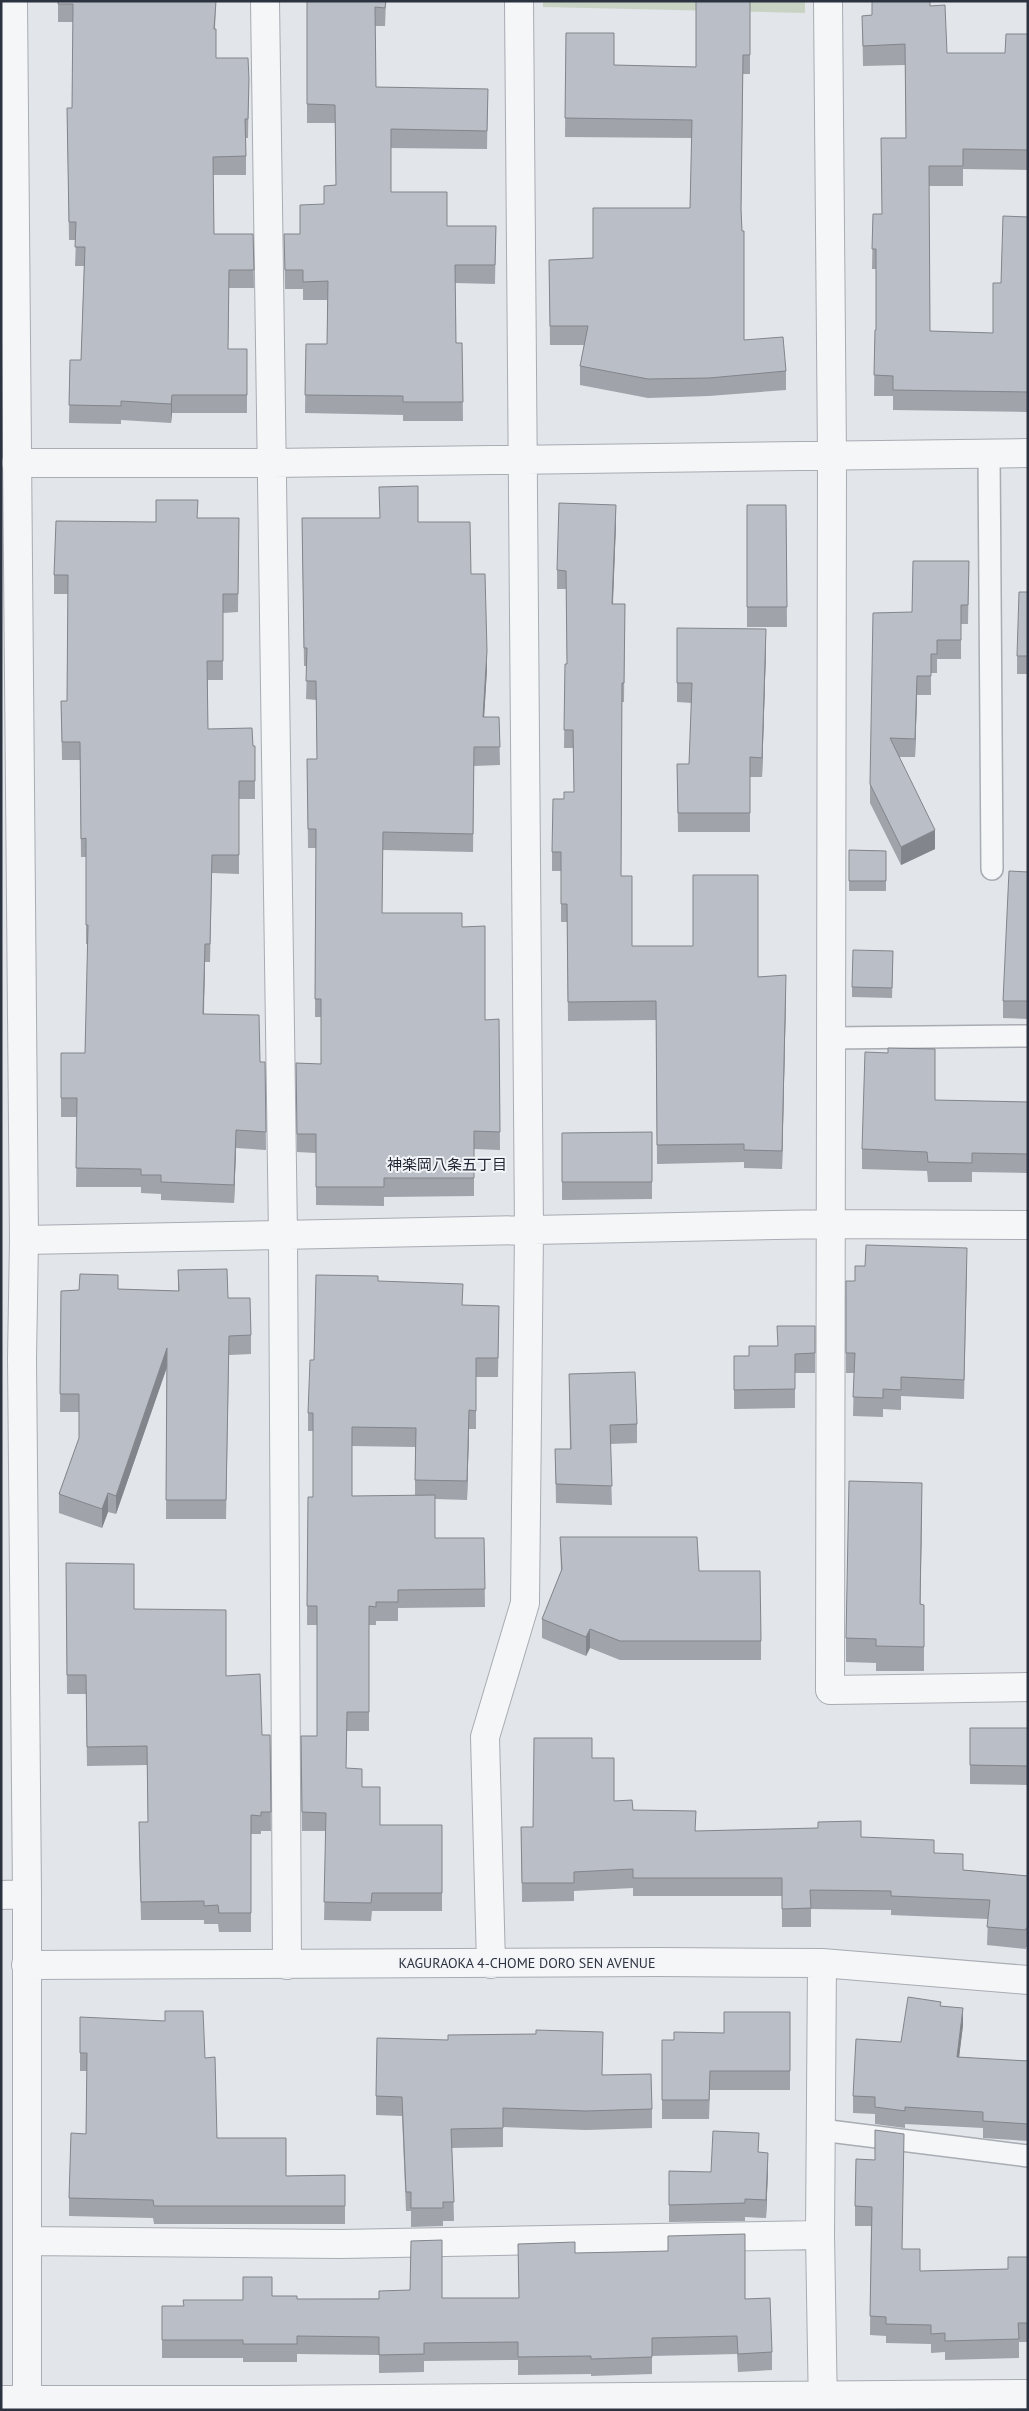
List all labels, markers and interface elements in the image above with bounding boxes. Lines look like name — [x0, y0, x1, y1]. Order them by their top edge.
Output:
district label: 神楽岡八条五丁目 — [387, 1155, 507, 1174]
street label: KAGURAOKA 4-CHOME DORO SEN AVENUE — [399, 1954, 655, 1972]

